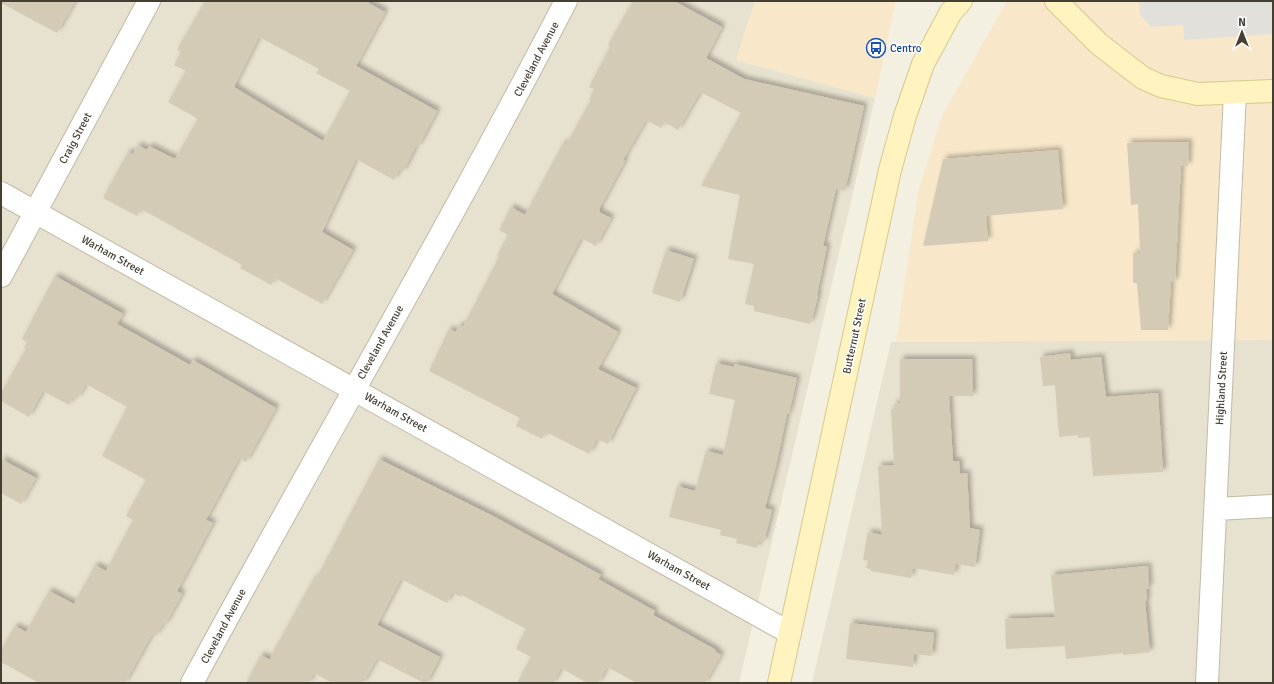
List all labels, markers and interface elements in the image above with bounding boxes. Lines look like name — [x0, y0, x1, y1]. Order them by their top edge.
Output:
north arrow — [1222, 12, 1262, 52]
text: N — [1238, 16, 1246, 29]
street label: Cleveland Avenue — [511, 20, 562, 99]
bus stop icon: Centro — [865, 37, 887, 59]
place label: Centro — [890, 42, 922, 55]
street label: Craig Street — [57, 110, 94, 166]
street label: Warham Street — [79, 233, 147, 278]
street label: Butternut Street — [840, 297, 869, 375]
street label: Cleveland Avenue — [355, 303, 406, 382]
street label: Highland Street — [1213, 351, 1230, 425]
street label: Warham Street — [362, 390, 430, 435]
street label: Warham Street — [645, 548, 713, 593]
street label: Cleveland Avenue — [198, 587, 249, 666]

